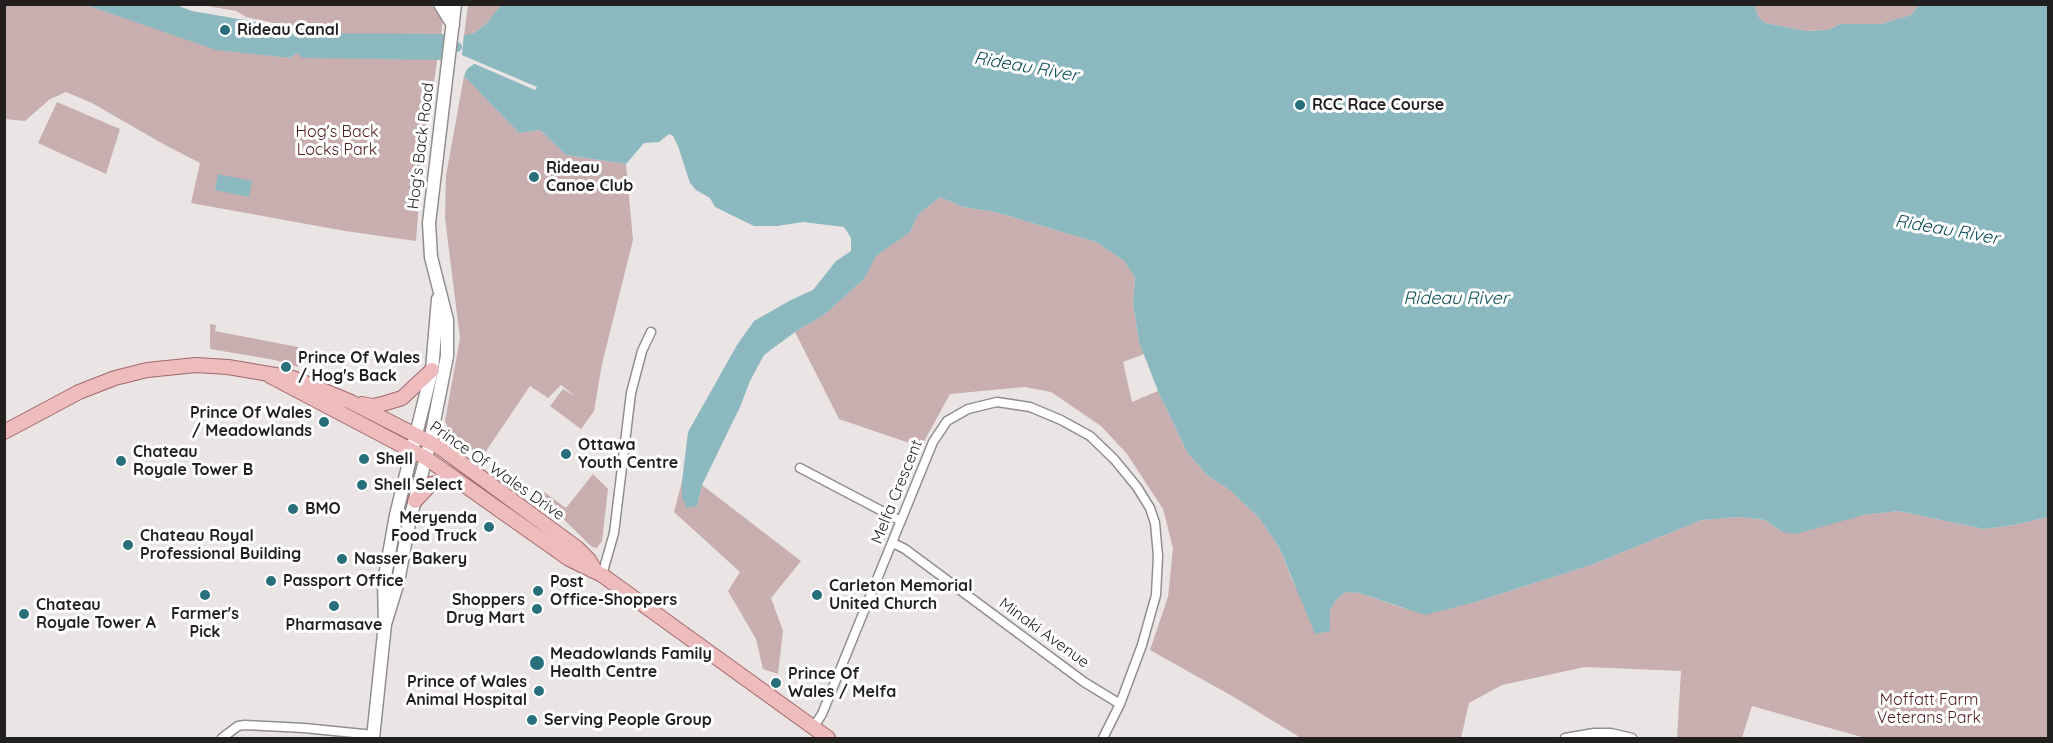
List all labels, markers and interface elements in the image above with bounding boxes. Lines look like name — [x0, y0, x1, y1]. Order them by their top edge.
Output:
place label: Rideau Canal — [237, 20, 339, 40]
marker: Rideau Canal — [218, 23, 232, 37]
water label: Rideau River — [972, 47, 1080, 87]
street label: Hog's Back Road — [404, 82, 438, 210]
place label: RCC Race Course — [1312, 95, 1444, 115]
marker: RCC Race Course — [1293, 98, 1307, 112]
park label: Hog's Back Locks Park — [295, 122, 379, 160]
place label: Rideau Canoe Club — [546, 158, 633, 196]
marker: Rideau Canoe Club — [527, 170, 541, 184]
water label: Rideau River — [1893, 210, 2001, 250]
water label: Rideau River — [1403, 288, 1509, 310]
place label: Prince Of Wales / Hog's Back — [298, 348, 420, 386]
marker: Prince Of Wales / Hog's Back — [279, 360, 293, 374]
place label: Prince Of Wales / Meadowlands — [190, 403, 312, 441]
marker: Prince Of Wales / Meadowlands — [317, 415, 331, 429]
street label: Prince Of Wales Drive — [426, 417, 568, 525]
place label: Ottawa Youth Centre — [578, 435, 678, 473]
street label: Melfa Crescent — [867, 437, 927, 547]
place label: Chateau Royale Tower B — [133, 442, 253, 480]
marker: Ottawa Youth Centre — [559, 447, 573, 461]
place label: Shell — [376, 449, 413, 469]
marker: Shell — [357, 452, 371, 466]
marker: Chateau Royale Tower B — [114, 454, 128, 468]
place label: Shell Select — [374, 475, 463, 495]
marker: Shell Select — [355, 478, 369, 492]
place label: BMO — [305, 499, 341, 519]
marker: BMO — [286, 502, 300, 516]
place label: Meryenda Food Truck — [391, 508, 477, 546]
marker: Meryenda Food Truck — [482, 520, 496, 534]
place label: Chateau Royal Professional Building — [140, 526, 301, 564]
marker: Chateau Royal Professional Building — [121, 538, 135, 552]
place label: Nasser Bakery — [354, 549, 467, 569]
marker: Nasser Bakery — [335, 552, 349, 566]
place label: Passport Office — [283, 571, 404, 591]
place label: Post Office-Shoppers — [550, 572, 677, 610]
marker: Passport Office — [264, 574, 278, 588]
place label: Carleton Memorial United Church — [829, 576, 972, 614]
marker: Post Office-Shoppers — [531, 584, 545, 598]
marker: Farmer's Pick — [198, 588, 212, 602]
marker: Carleton Memorial United Church — [810, 588, 824, 602]
place label: Shoppers Drug Mart — [446, 590, 525, 628]
street label: Minaki Avenue — [995, 594, 1093, 672]
place label: Chateau Royale Tower A — [36, 595, 156, 633]
marker: Pharmasave — [327, 599, 341, 613]
marker: Shoppers Drug Mart — [530, 602, 544, 616]
place label: Farmer's Pick — [171, 604, 239, 642]
marker: Chateau Royale Tower A — [17, 607, 31, 621]
place label: Pharmasave — [286, 615, 382, 635]
place label: Meadowlands Family Health Centre — [550, 644, 712, 682]
marker: Meadowlands Family Health Centre — [528, 654, 546, 672]
place label: Prince Of Wales / Melfa — [788, 664, 896, 702]
place label: Prince of Wales Animal Hospital — [406, 672, 527, 710]
marker: Prince Of Wales / Melfa — [769, 676, 783, 690]
marker: Prince of Wales Animal Hospital — [532, 684, 546, 698]
park label: Moffatt Farm Veterans Park — [1877, 690, 1981, 728]
place label: Serving People Group — [544, 710, 712, 730]
marker: Serving People Group — [525, 713, 539, 727]

